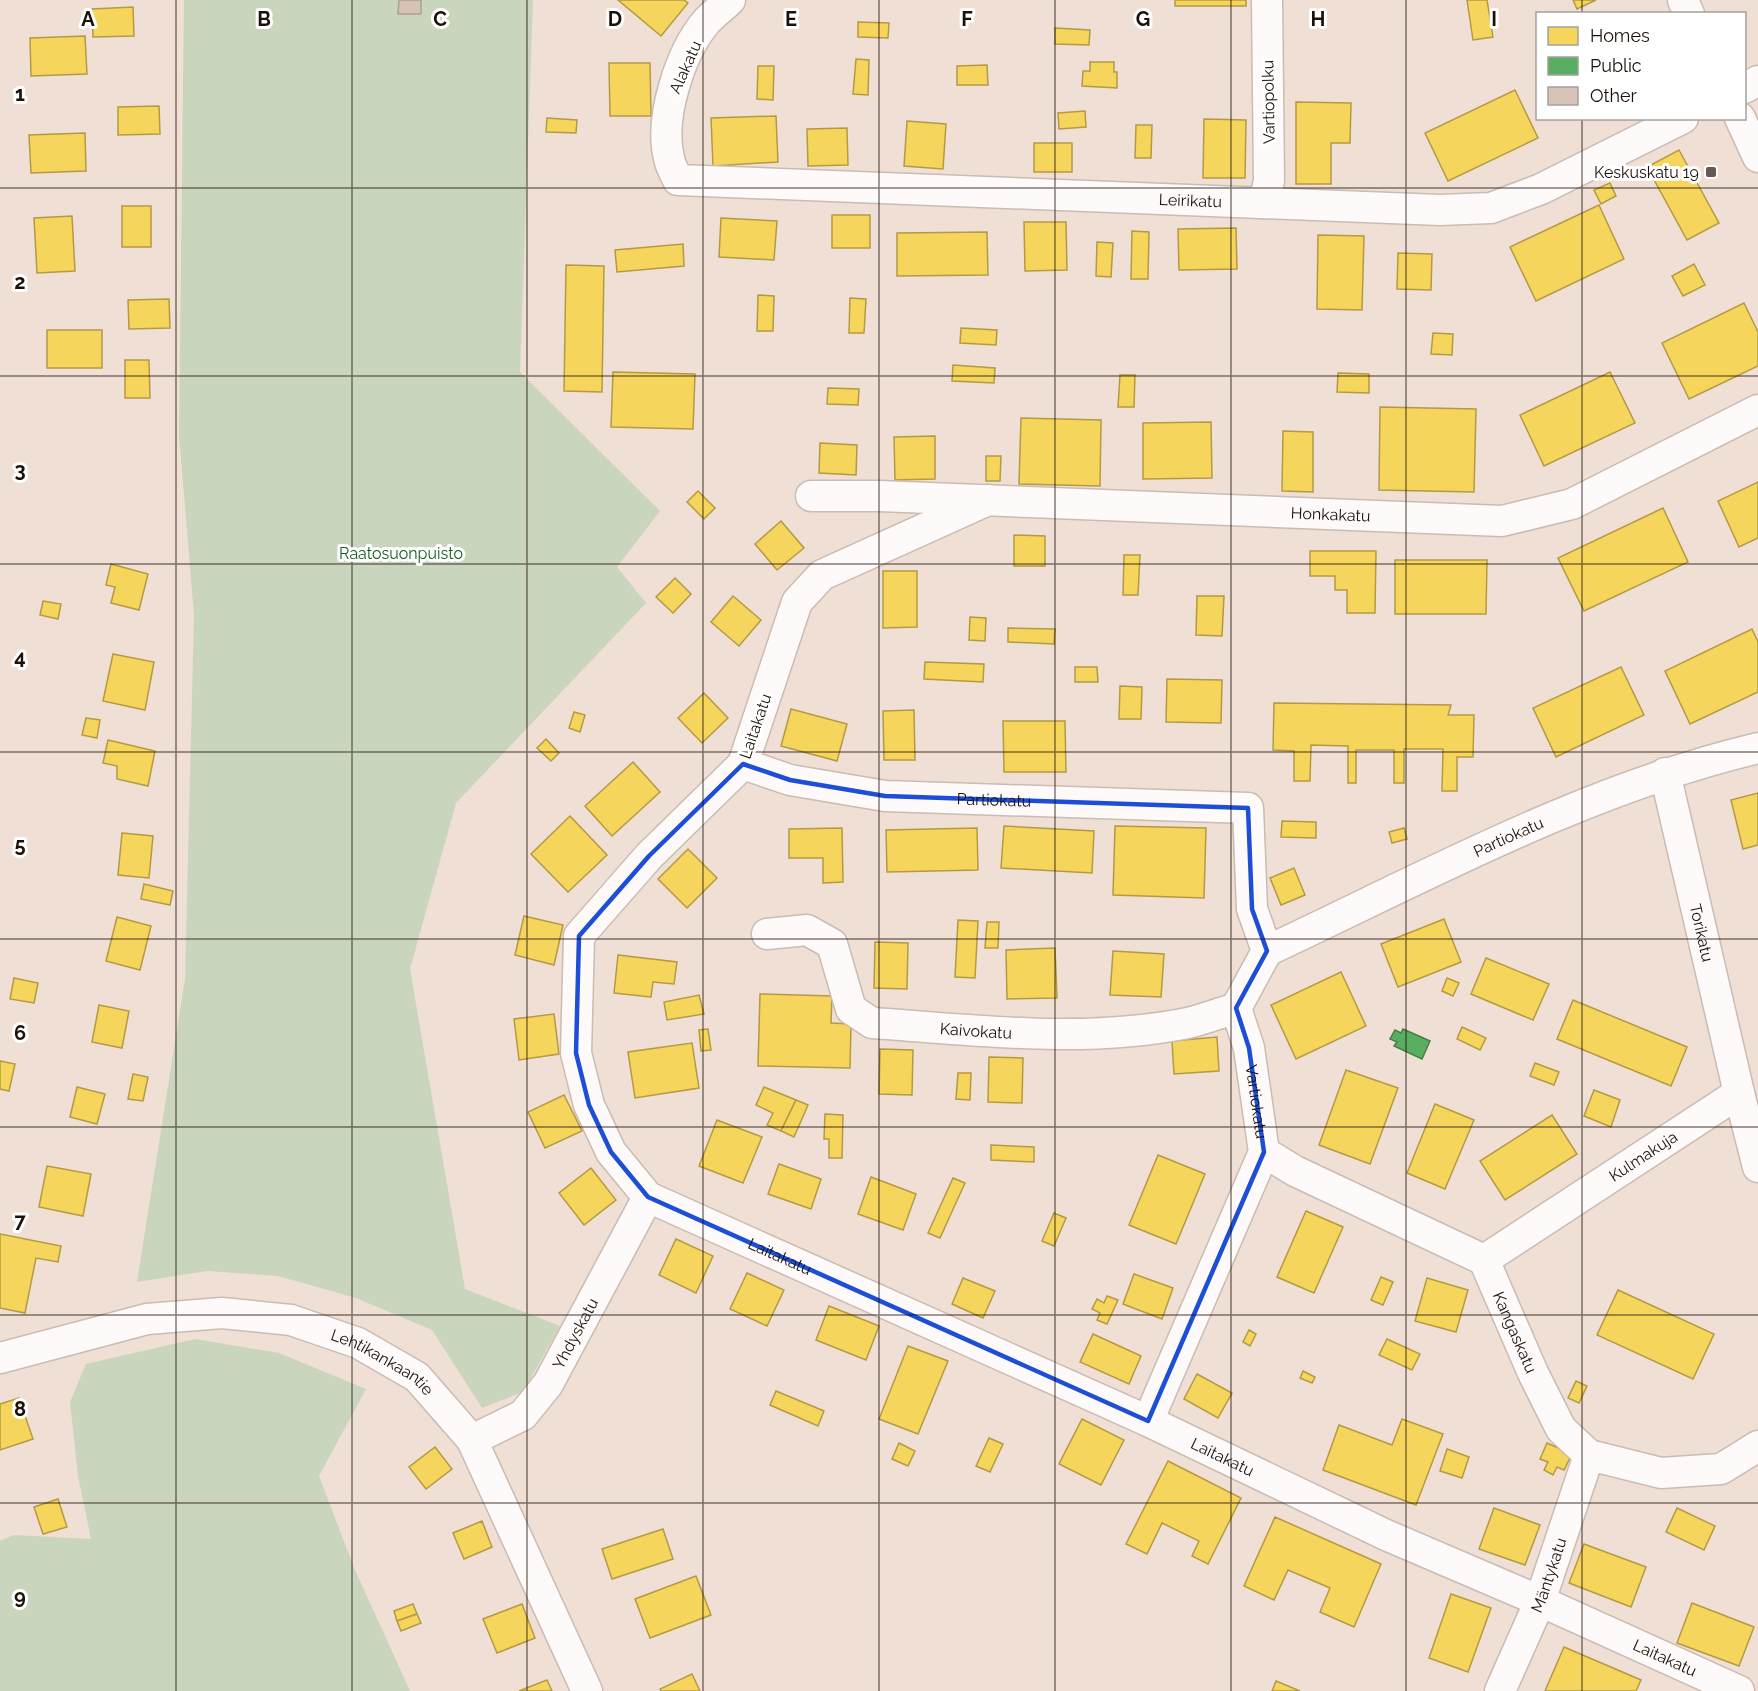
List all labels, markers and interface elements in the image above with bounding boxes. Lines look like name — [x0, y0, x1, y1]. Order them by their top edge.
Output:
text: A — [81, 7, 95, 31]
text: B — [257, 7, 271, 31]
text: C — [433, 7, 447, 31]
text: D — [608, 7, 622, 31]
text: E — [785, 7, 797, 31]
text: F — [961, 7, 973, 31]
text: G — [1136, 7, 1150, 31]
text: H — [1311, 7, 1325, 31]
text: I — [1491, 7, 1497, 31]
legend — [1536, 12, 1746, 120]
text: Homes — [1590, 25, 1650, 46]
street label: Alakatu — [665, 38, 705, 97]
text: Public — [1590, 55, 1642, 76]
street label: Vartiopolku — [1258, 60, 1279, 144]
text: 1 — [15, 82, 25, 106]
text: Other — [1590, 85, 1638, 106]
place label: Keskuskatu 19 — [1594, 163, 1699, 182]
marker: Keskuskatu 19 — [1704, 165, 1718, 179]
street label: Leirikatu — [1158, 190, 1222, 211]
text: 2 — [14, 270, 26, 294]
text: 3 — [14, 458, 26, 482]
street label: Honkakatu — [1290, 504, 1371, 526]
park label: Raatosuonpuisto — [339, 544, 463, 563]
text: 4 — [14, 645, 26, 669]
street label: Laitakatu — [735, 691, 775, 761]
street label: Partiokatu — [956, 789, 1032, 811]
street label: Partiokatu — [1470, 813, 1546, 861]
text: 5 — [14, 833, 26, 857]
street label: Torikatu — [1686, 902, 1717, 964]
street label: Kaivokatu — [939, 1019, 1012, 1043]
text: 6 — [14, 1021, 26, 1045]
street label: Vartiokatu — [1242, 1063, 1271, 1140]
street label: Kulmakuja — [1606, 1127, 1681, 1186]
text: 7 — [14, 1209, 26, 1233]
street label: Laitakatu — [745, 1234, 815, 1279]
street label: Kangaskatu — [1489, 1289, 1541, 1376]
street label: Yhdyskatu — [549, 1295, 602, 1372]
street label: Lehtikankaantie — [328, 1325, 437, 1399]
text: 8 — [14, 1397, 26, 1421]
street label: Laitakatu — [1188, 1434, 1257, 1480]
street label: Mäntykatu — [1527, 1535, 1571, 1616]
text: 9 — [14, 1585, 26, 1609]
street label: Laitakatu — [1630, 1635, 1700, 1681]

